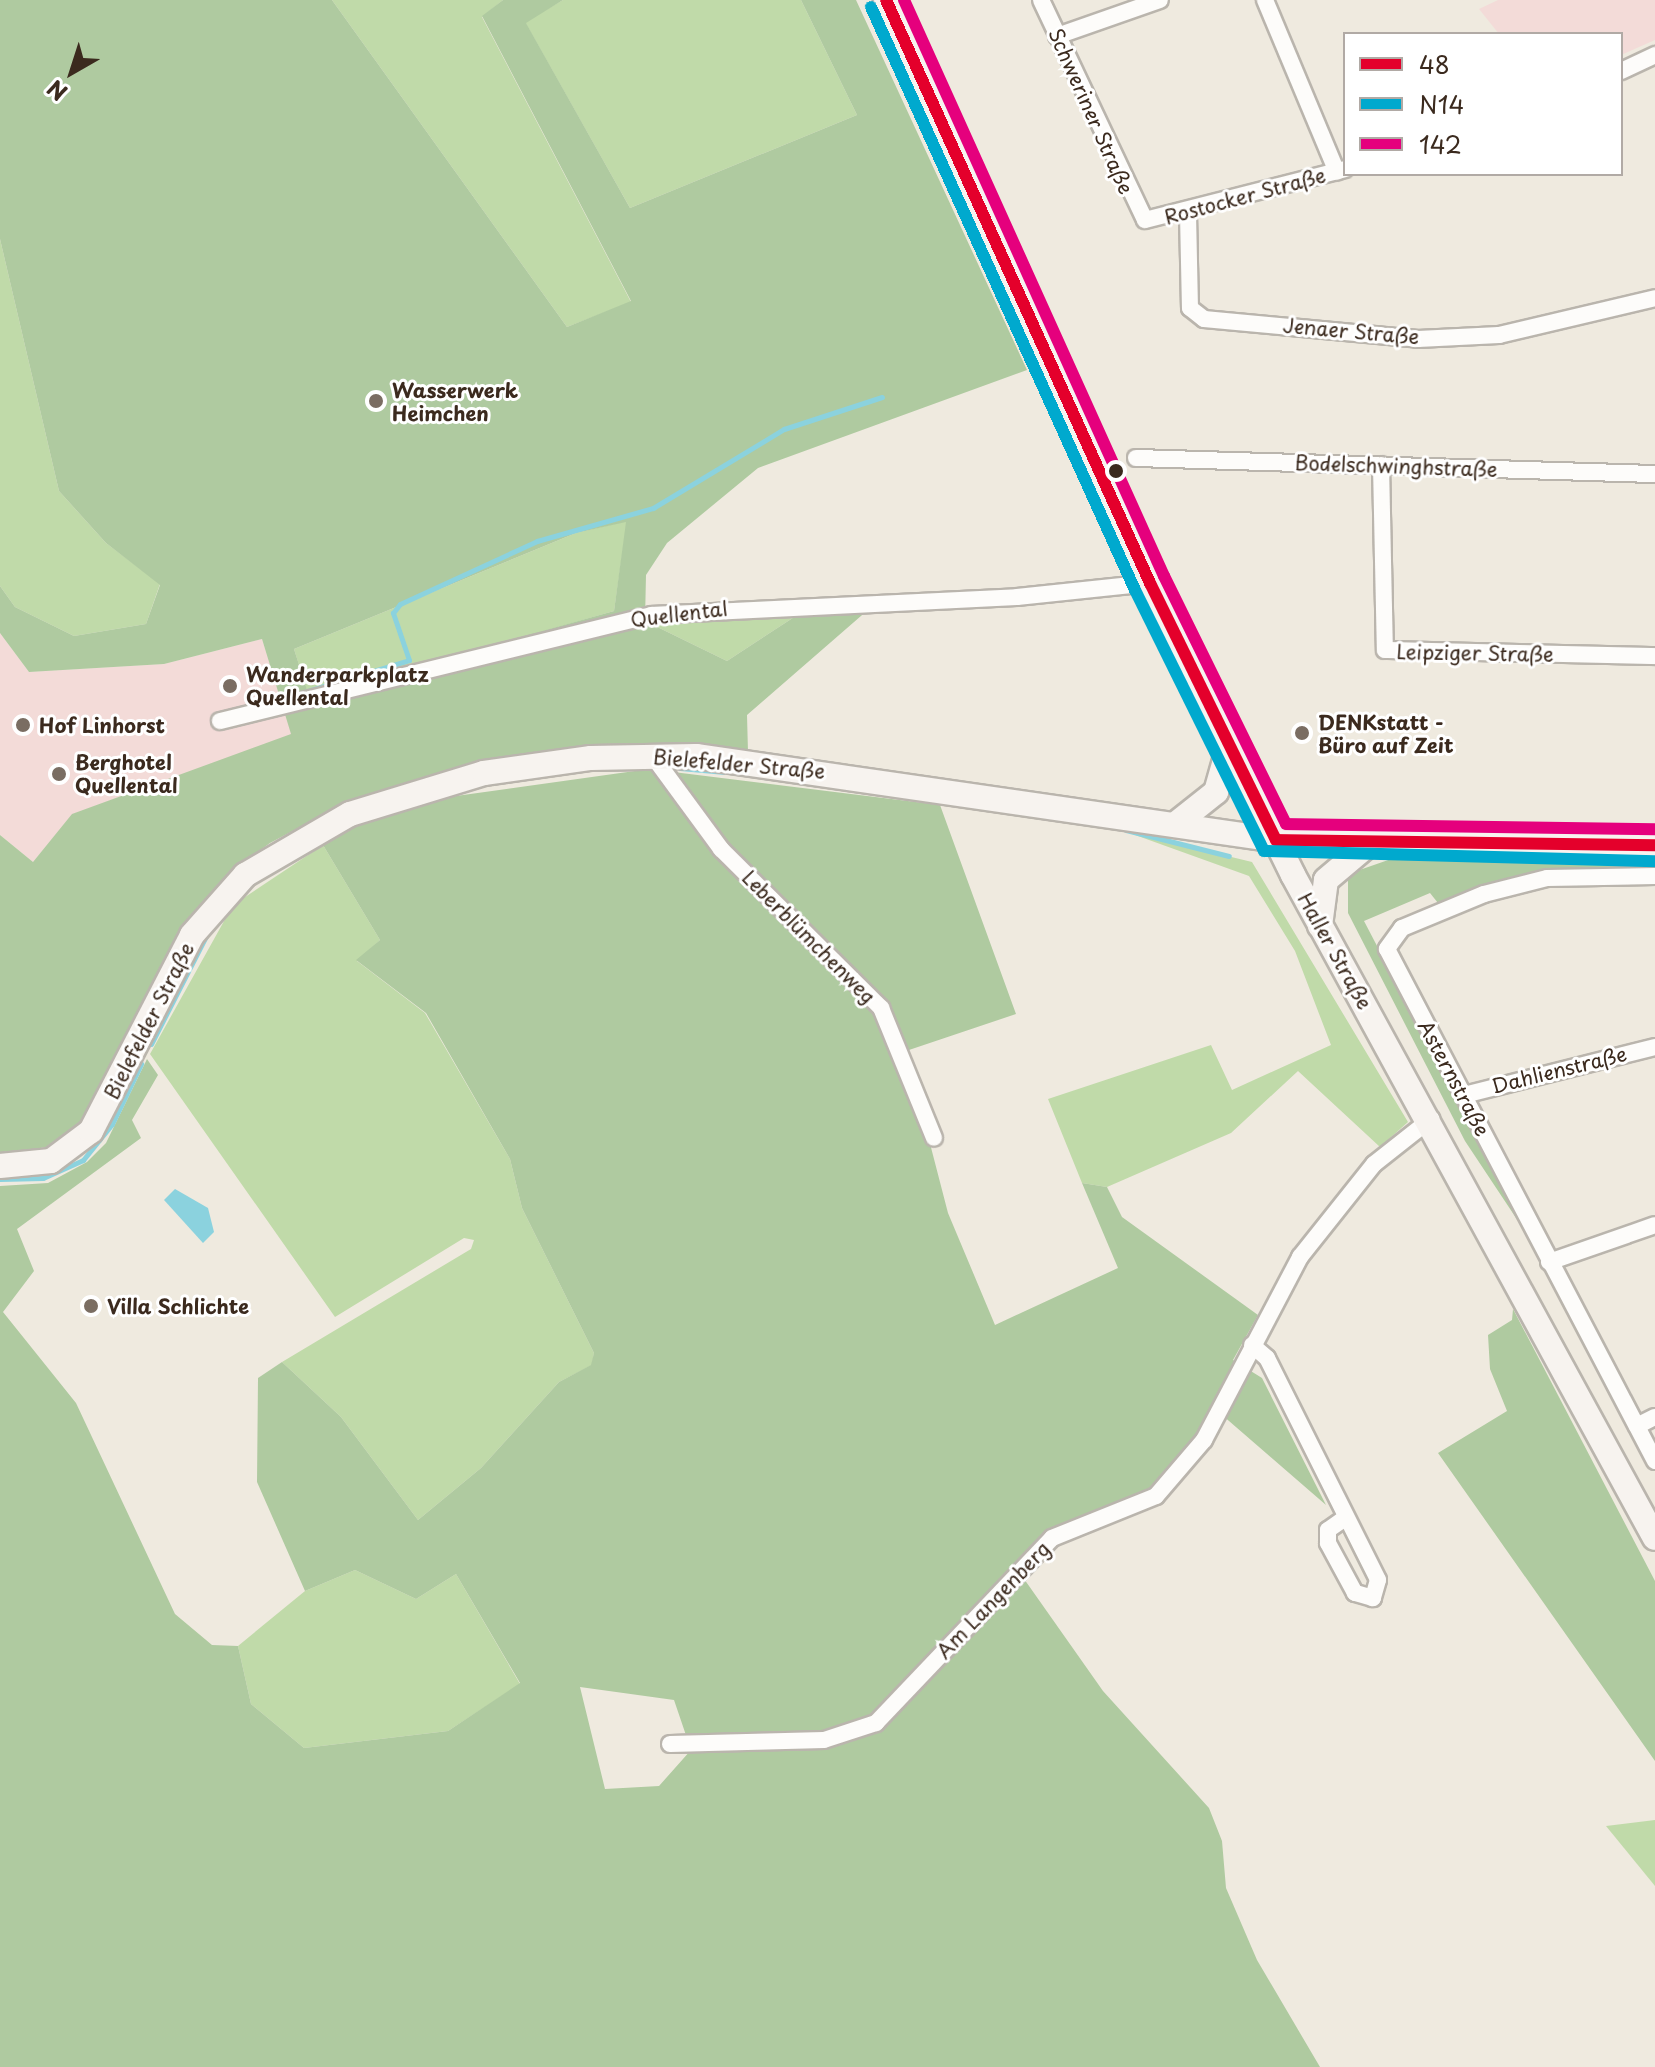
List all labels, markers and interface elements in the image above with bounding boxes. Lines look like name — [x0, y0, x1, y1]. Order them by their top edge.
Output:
street label: Schweriner Straße — [1043, 24, 1139, 198]
north arrow — [32, 32, 112, 112]
legend — [1343, 32, 1623, 176]
text: 48 — [1419, 46, 1450, 82]
text: N — [39, 73, 74, 109]
text: N14 — [1419, 86, 1464, 122]
text: 142 — [1419, 126, 1462, 162]
street label: Rostocker Straße — [1161, 163, 1329, 229]
street label: Jenaer Straße — [1281, 313, 1421, 349]
place label: Wasserwerk Heimchen — [392, 378, 518, 425]
marker: Wasserwerk Heimchen — [367, 392, 385, 410]
street label: Bodelschwinghstraße — [1294, 450, 1498, 482]
unlabelled marker — [1108, 463, 1124, 479]
street label: Quellental — [629, 596, 729, 632]
street label: Leipziger Straße — [1396, 640, 1554, 666]
place label: Wanderparkplatz Quellental — [246, 662, 429, 709]
marker: Wanderparkplatz Quellental — [221, 677, 239, 695]
place label: DENKstatt - Büro auf Zeit — [1318, 710, 1454, 757]
place label: Hof Linhorst — [39, 713, 165, 737]
marker: Hof Linhorst — [14, 716, 32, 734]
marker: DENKstatt - Büro auf Zeit — [1293, 724, 1311, 742]
street label: Bielefelder Straße — [652, 745, 826, 783]
place label: Berghotel Quellental — [75, 750, 178, 797]
marker: Berghotel Quellental — [50, 765, 68, 783]
street label: Leberblümchenweg — [737, 865, 881, 1009]
street label: Haller Straße — [1293, 888, 1377, 1014]
street label: Bielefelder Straße — [99, 939, 199, 1103]
street label: Asternstraße — [1413, 1016, 1495, 1140]
street label: Dahlienstraße — [1489, 1042, 1629, 1098]
place label: Villa Schlichte — [107, 1294, 249, 1318]
marker: Villa Schlichte — [82, 1297, 100, 1315]
street label: Am Langenberg — [931, 1537, 1055, 1663]

